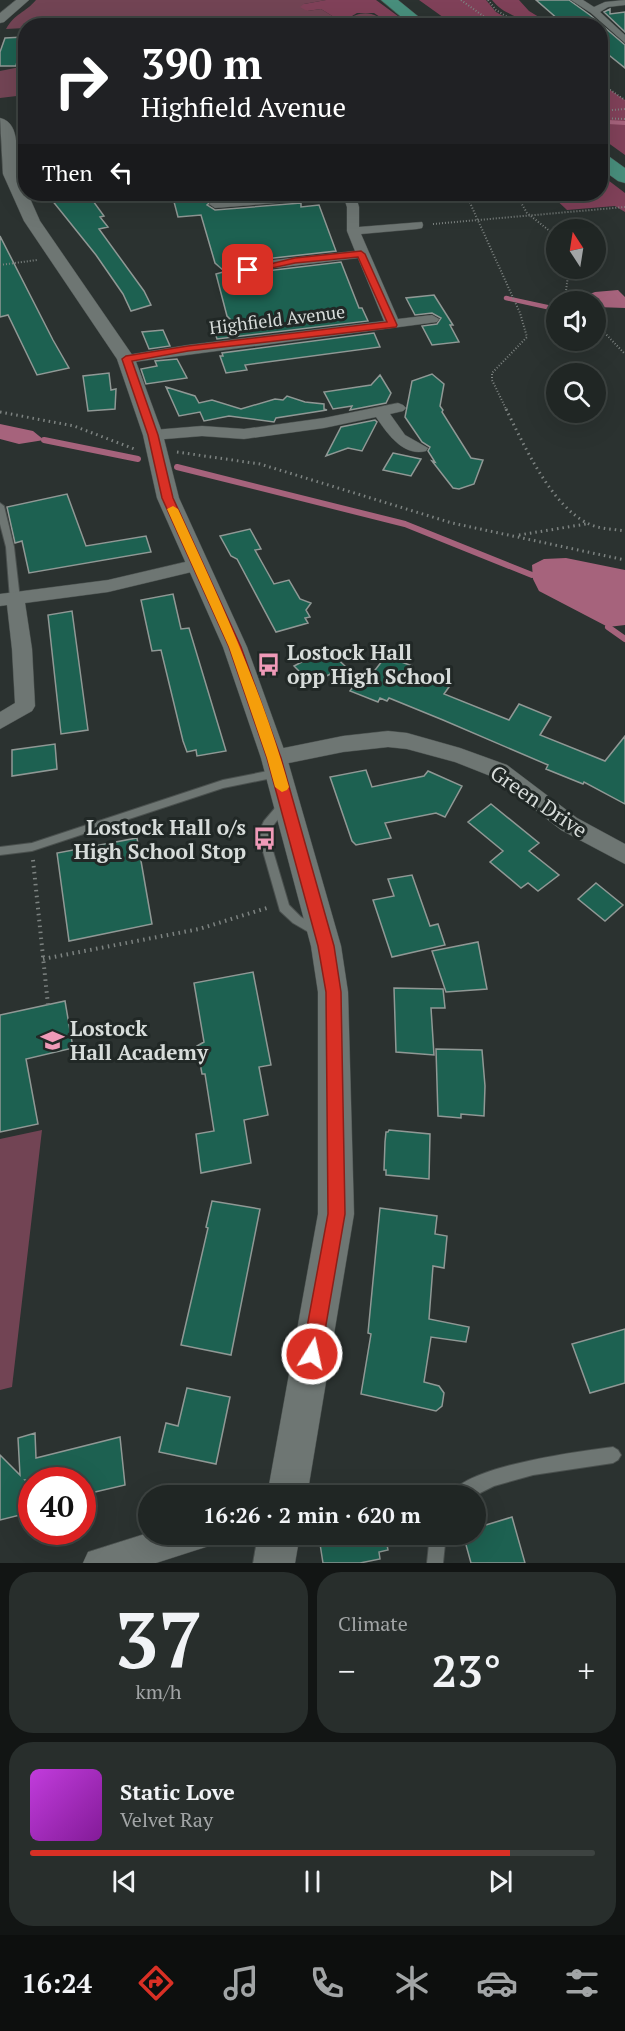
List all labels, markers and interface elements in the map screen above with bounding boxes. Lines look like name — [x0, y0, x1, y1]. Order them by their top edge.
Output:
text: 390 m — [141, 35, 262, 91]
icon: right — [42, 42, 120, 120]
text: Highfield Avenue — [141, 89, 346, 125]
icon: left — [105, 156, 138, 189]
text: Then — [42, 158, 93, 187]
north arrow — [546, 219, 606, 279]
map controls — [546, 219, 606, 423]
pin — [222, 244, 273, 295]
icon: arrive — [231, 253, 264, 286]
button: sound — [546, 291, 606, 351]
street label: Highfield Avenue — [208, 299, 346, 339]
button: search — [546, 363, 606, 423]
place label: Lostock Hall opp High School — [287, 638, 452, 690]
bus stop icon: Lostock Hall opp High School — [256, 651, 282, 677]
street label: Green Drive — [485, 758, 593, 844]
place label: Lostock Hall o/s High School Stop — [74, 813, 246, 865]
bus stop icon: Lostock Hall o/s High School Stop — [251, 826, 277, 852]
place label: Lostock Hall Academy — [70, 1014, 209, 1066]
school or university icon: Lostock Hall Academy — [39, 1027, 65, 1053]
position arrow — [280, 1322, 344, 1386]
speed limit sign: 40 — [18, 1467, 96, 1545]
text: 16:26 · 2 min · 620 m — [203, 1500, 421, 1529]
text: 37 — [114, 1587, 203, 1690]
text: Climate — [338, 1610, 408, 1637]
text: 23° — [432, 1640, 501, 1700]
text: − — [338, 1649, 356, 1692]
text: + — [577, 1649, 595, 1692]
text: km/h — [135, 1678, 182, 1705]
text: Static Love — [120, 1777, 235, 1806]
text: Velvet Ray — [120, 1806, 213, 1833]
icon: previous — [108, 1865, 141, 1898]
icon: pause — [296, 1865, 329, 1898]
icon: next — [484, 1865, 517, 1898]
icon: directions — [135, 1962, 177, 2004]
icon: music — [220, 1962, 262, 2004]
icon: phone — [306, 1962, 348, 2004]
icon: climate — [391, 1962, 433, 2004]
icon: car — [476, 1962, 518, 2004]
icon: filters — [561, 1962, 603, 2004]
text: 16:24 — [22, 1965, 92, 2001]

